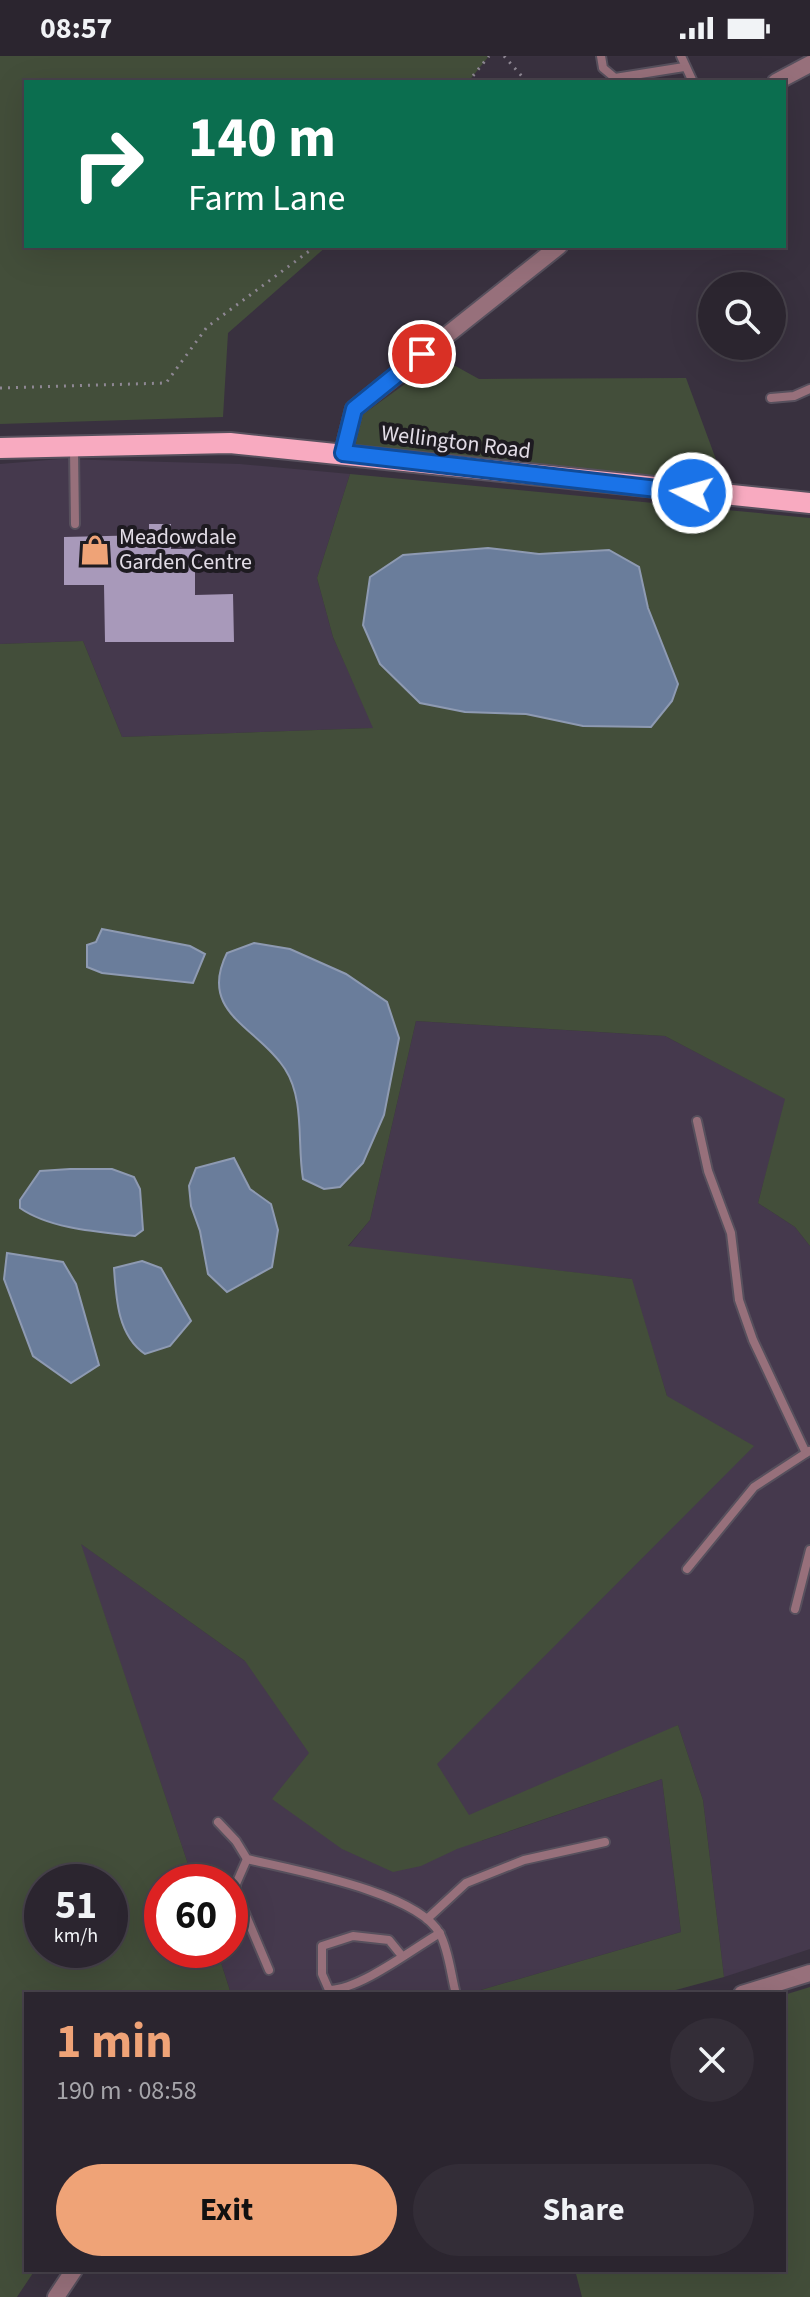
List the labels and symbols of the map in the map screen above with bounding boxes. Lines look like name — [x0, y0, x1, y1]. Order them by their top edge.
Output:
pin — [388, 320, 456, 388]
street label: Wellington Road — [379, 417, 533, 467]
position arrow — [650, 451, 734, 535]
place label: Meadowdale Garden Centre — [119, 521, 252, 578]
shop icon: Meadowdale Garden Centre — [78, 533, 112, 567]
speed limit sign: 60 — [144, 1864, 248, 1968]

